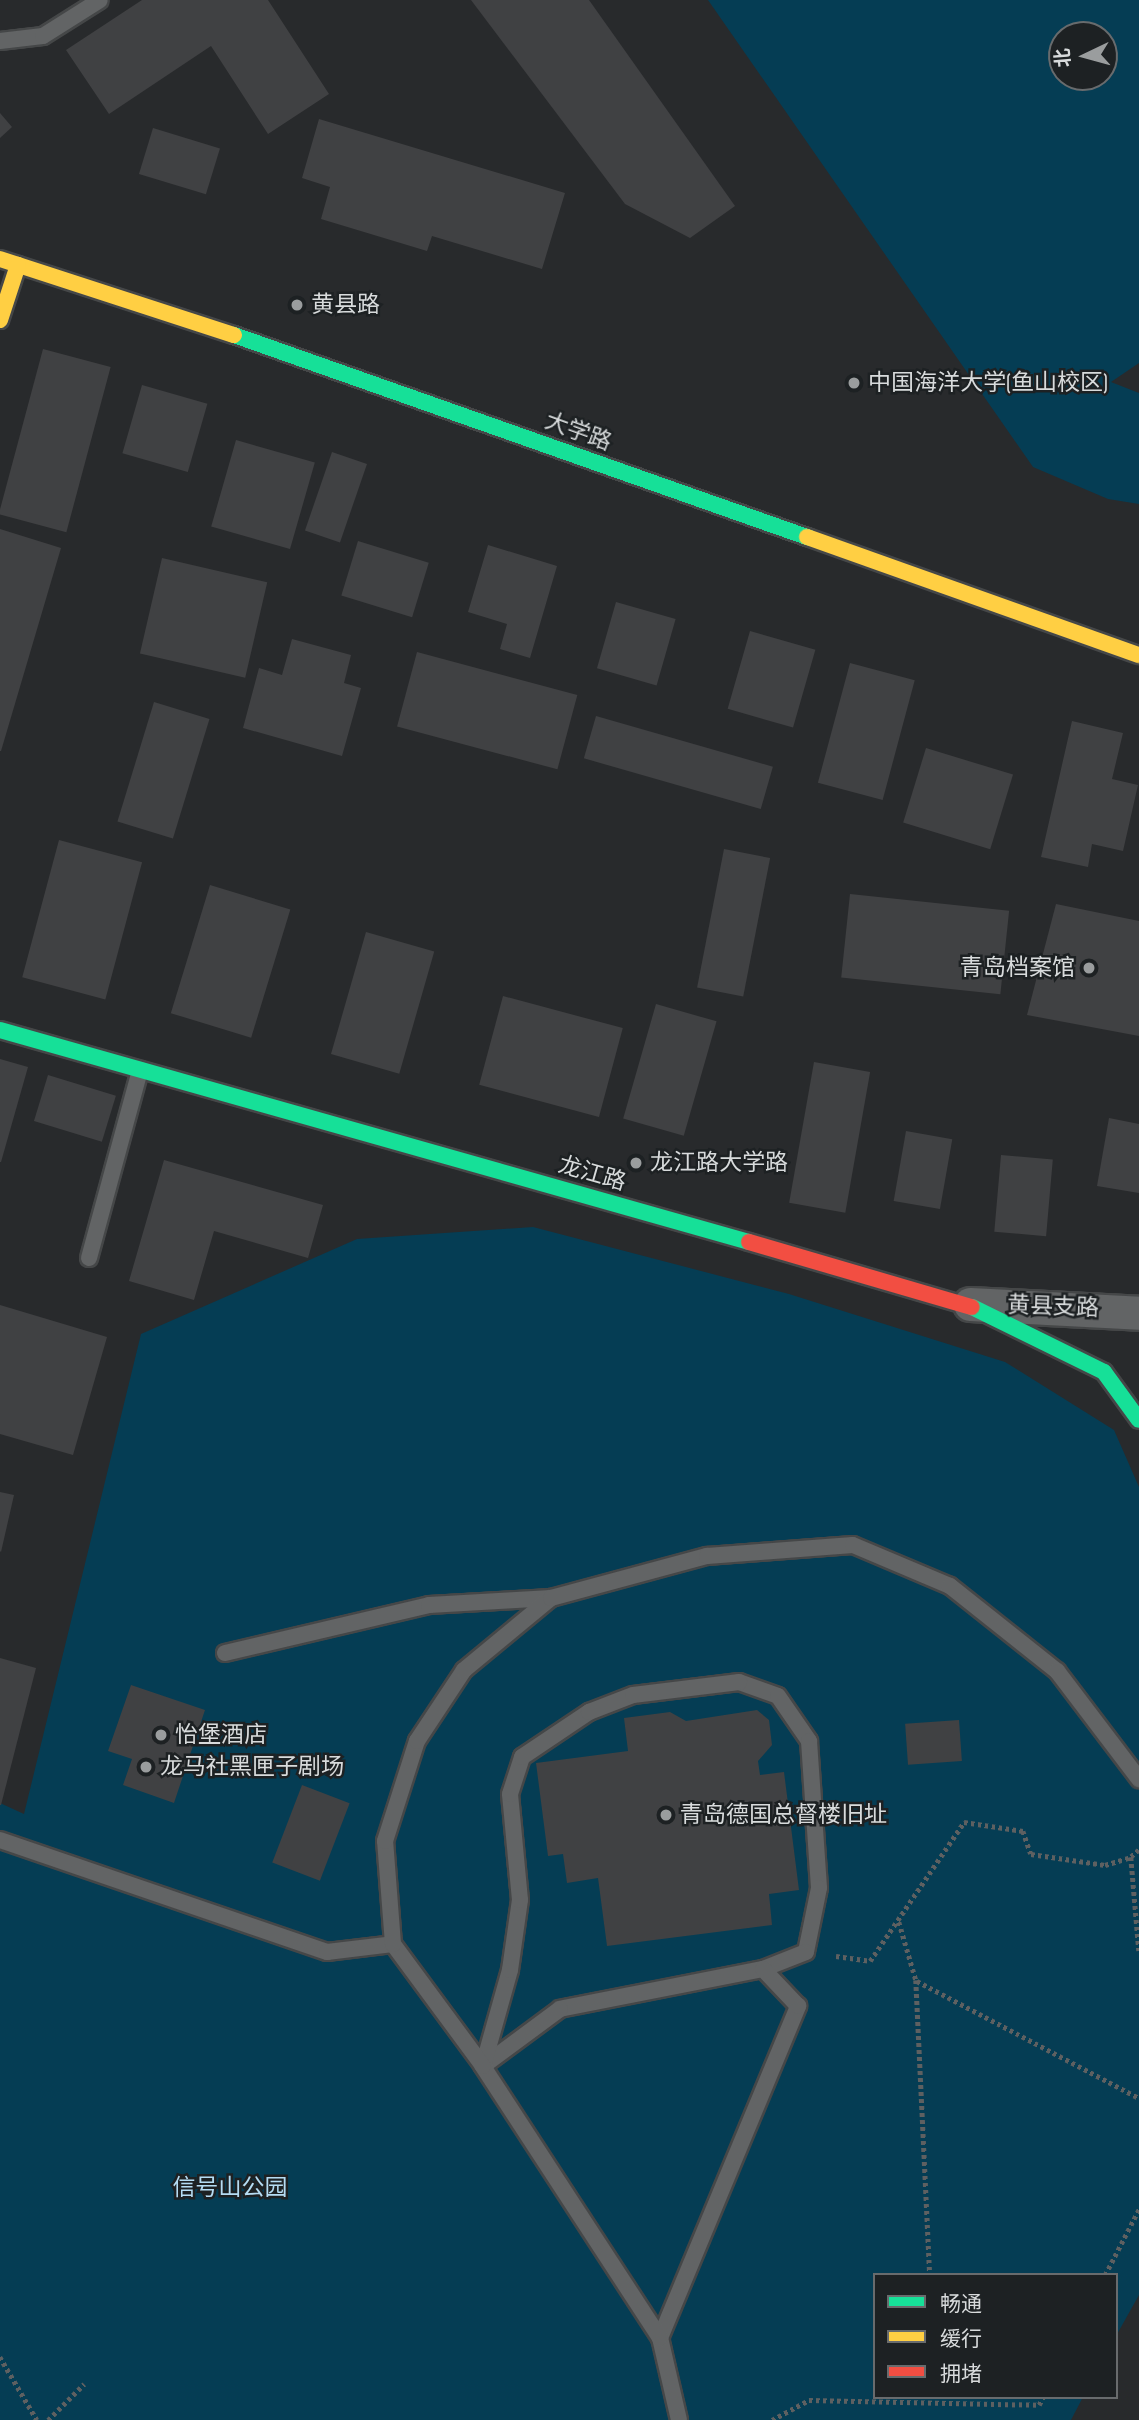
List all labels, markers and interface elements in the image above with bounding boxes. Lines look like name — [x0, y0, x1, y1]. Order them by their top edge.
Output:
north arrow — [1048, 21, 1118, 91]
text: 北 — [1051, 47, 1076, 68]
place label: 黄县路 — [311, 291, 380, 319]
marker: 黄县路 — [289, 297, 305, 313]
place label: 中国海洋大学(鱼山校区) — [868, 369, 1108, 397]
marker: 中国海洋大学(鱼山校区) — [846, 375, 862, 391]
street label: 大学路 — [541, 407, 615, 457]
place label: 青岛档案馆 — [960, 954, 1075, 982]
marker: 青岛档案馆 — [1081, 960, 1097, 976]
place label: 龙江路大学路 — [650, 1149, 788, 1177]
street label: 龙江路 — [555, 1151, 629, 1197]
marker: 龙江路大学路 — [628, 1155, 644, 1171]
street label: 黄县支路 — [1007, 1292, 1099, 1322]
place label: 怡堡酒店 — [175, 1721, 267, 1749]
marker: 怡堡酒店 — [153, 1727, 169, 1743]
place label: 龙马社黑匣子剧场 — [160, 1753, 344, 1781]
marker: 龙马社黑匣子剧场 — [138, 1759, 154, 1775]
place label: 青岛德国总督楼旧址 — [680, 1801, 887, 1829]
marker: 青岛德国总督楼旧址 — [658, 1807, 674, 1823]
park label: 信号山公园 — [173, 2174, 287, 2202]
legend — [873, 2273, 1118, 2399]
text: 畅通 — [940, 2292, 982, 2317]
text: 缓行 — [940, 2327, 982, 2352]
text: 拥堵 — [940, 2362, 982, 2387]

